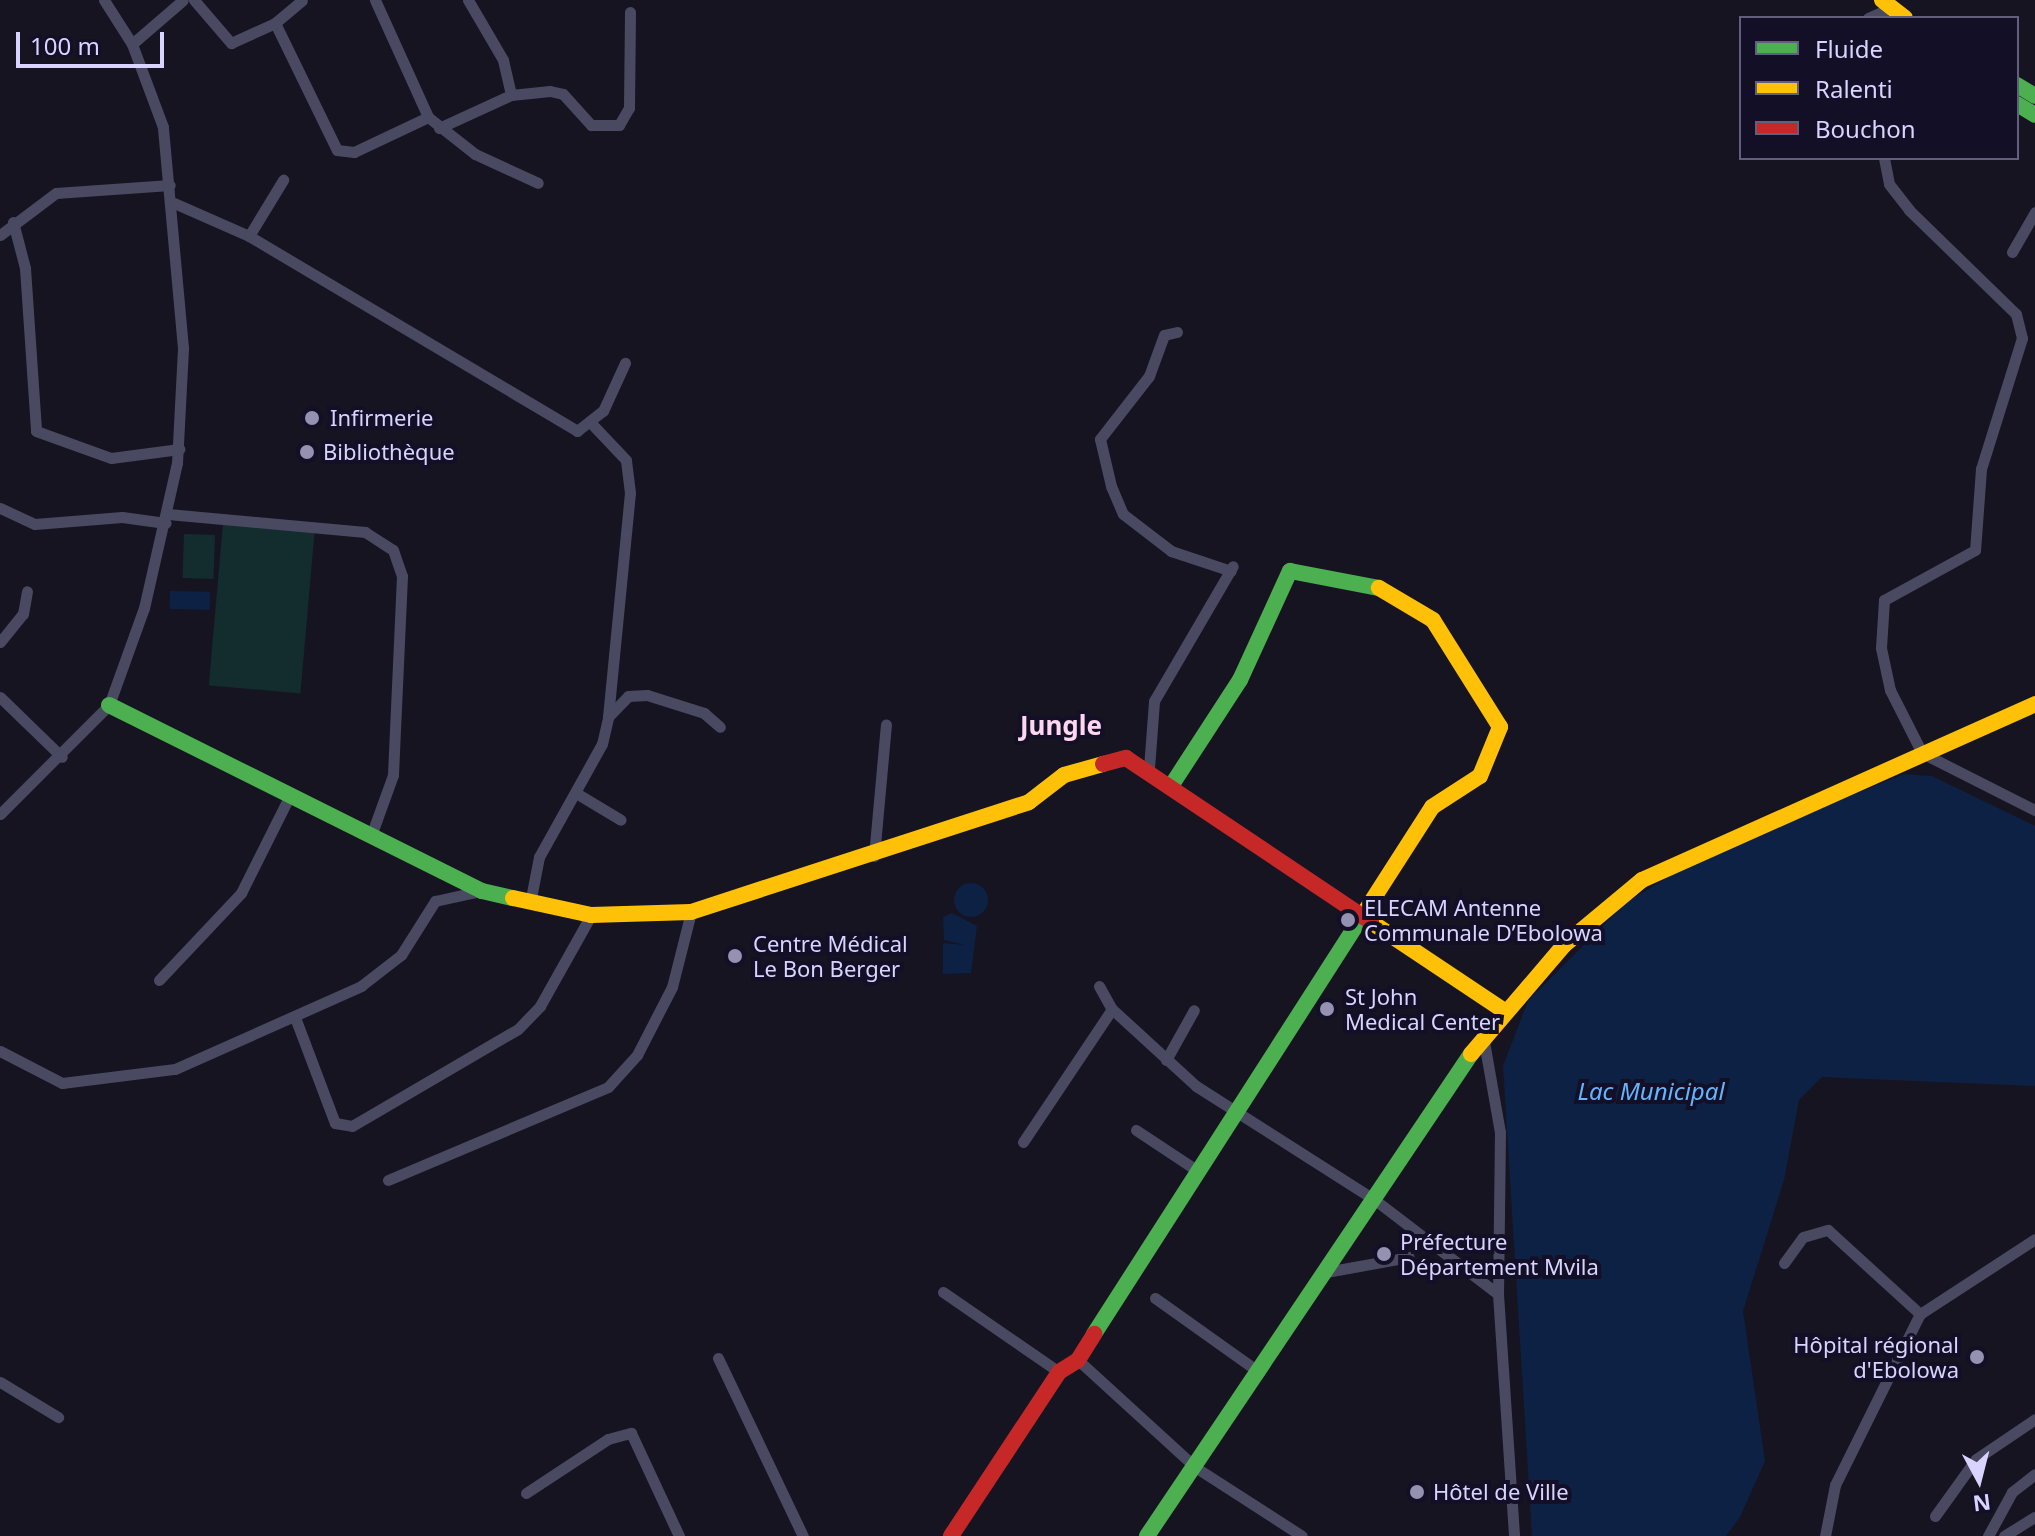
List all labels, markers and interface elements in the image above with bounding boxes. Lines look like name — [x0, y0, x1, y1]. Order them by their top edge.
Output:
scale bar — [20, 16, 168, 66]
legend — [1739, 16, 2019, 160]
text: 100 m — [30, 29, 100, 62]
text: Fluide — [1815, 32, 1883, 65]
text: Ralenti — [1815, 72, 1893, 105]
text: Bouchon — [1815, 112, 1916, 145]
place label: Infirmerie — [330, 405, 434, 431]
marker: Infirmerie — [301, 407, 323, 429]
place label: Bibliothèque — [323, 439, 455, 465]
marker: Bibliothèque — [298, 443, 316, 461]
district label: Jungle — [1020, 710, 1102, 742]
place label: ELECAM Antenne Communale D’Ebolowa — [1364, 894, 1603, 946]
marker: ELECAM Antenne Communale D’Ebolowa — [1339, 911, 1357, 929]
place label: Centre Médical Le Bon Berger — [753, 930, 908, 982]
marker: Centre Médical Le Bon Berger — [724, 945, 746, 967]
place label: St John Medical Center — [1345, 983, 1500, 1034]
marker: St John Medical Center — [1316, 998, 1338, 1020]
water label: Lac Municipal — [1577, 1077, 1725, 1105]
place label: Préfecture Département Mvila — [1400, 1228, 1599, 1280]
marker: Préfecture Département Mvila — [1375, 1245, 1393, 1263]
place label: Hôpital régional d'Ebolowa — [1793, 1331, 1959, 1382]
marker: Hôpital régional d'Ebolowa — [1966, 1346, 1988, 1368]
north arrow — [1939, 1440, 2019, 1520]
place label: Hôtel de Ville — [1433, 1479, 1569, 1505]
marker: Hôtel de Ville — [1408, 1483, 1426, 1501]
text: N — [1971, 1488, 1993, 1520]

